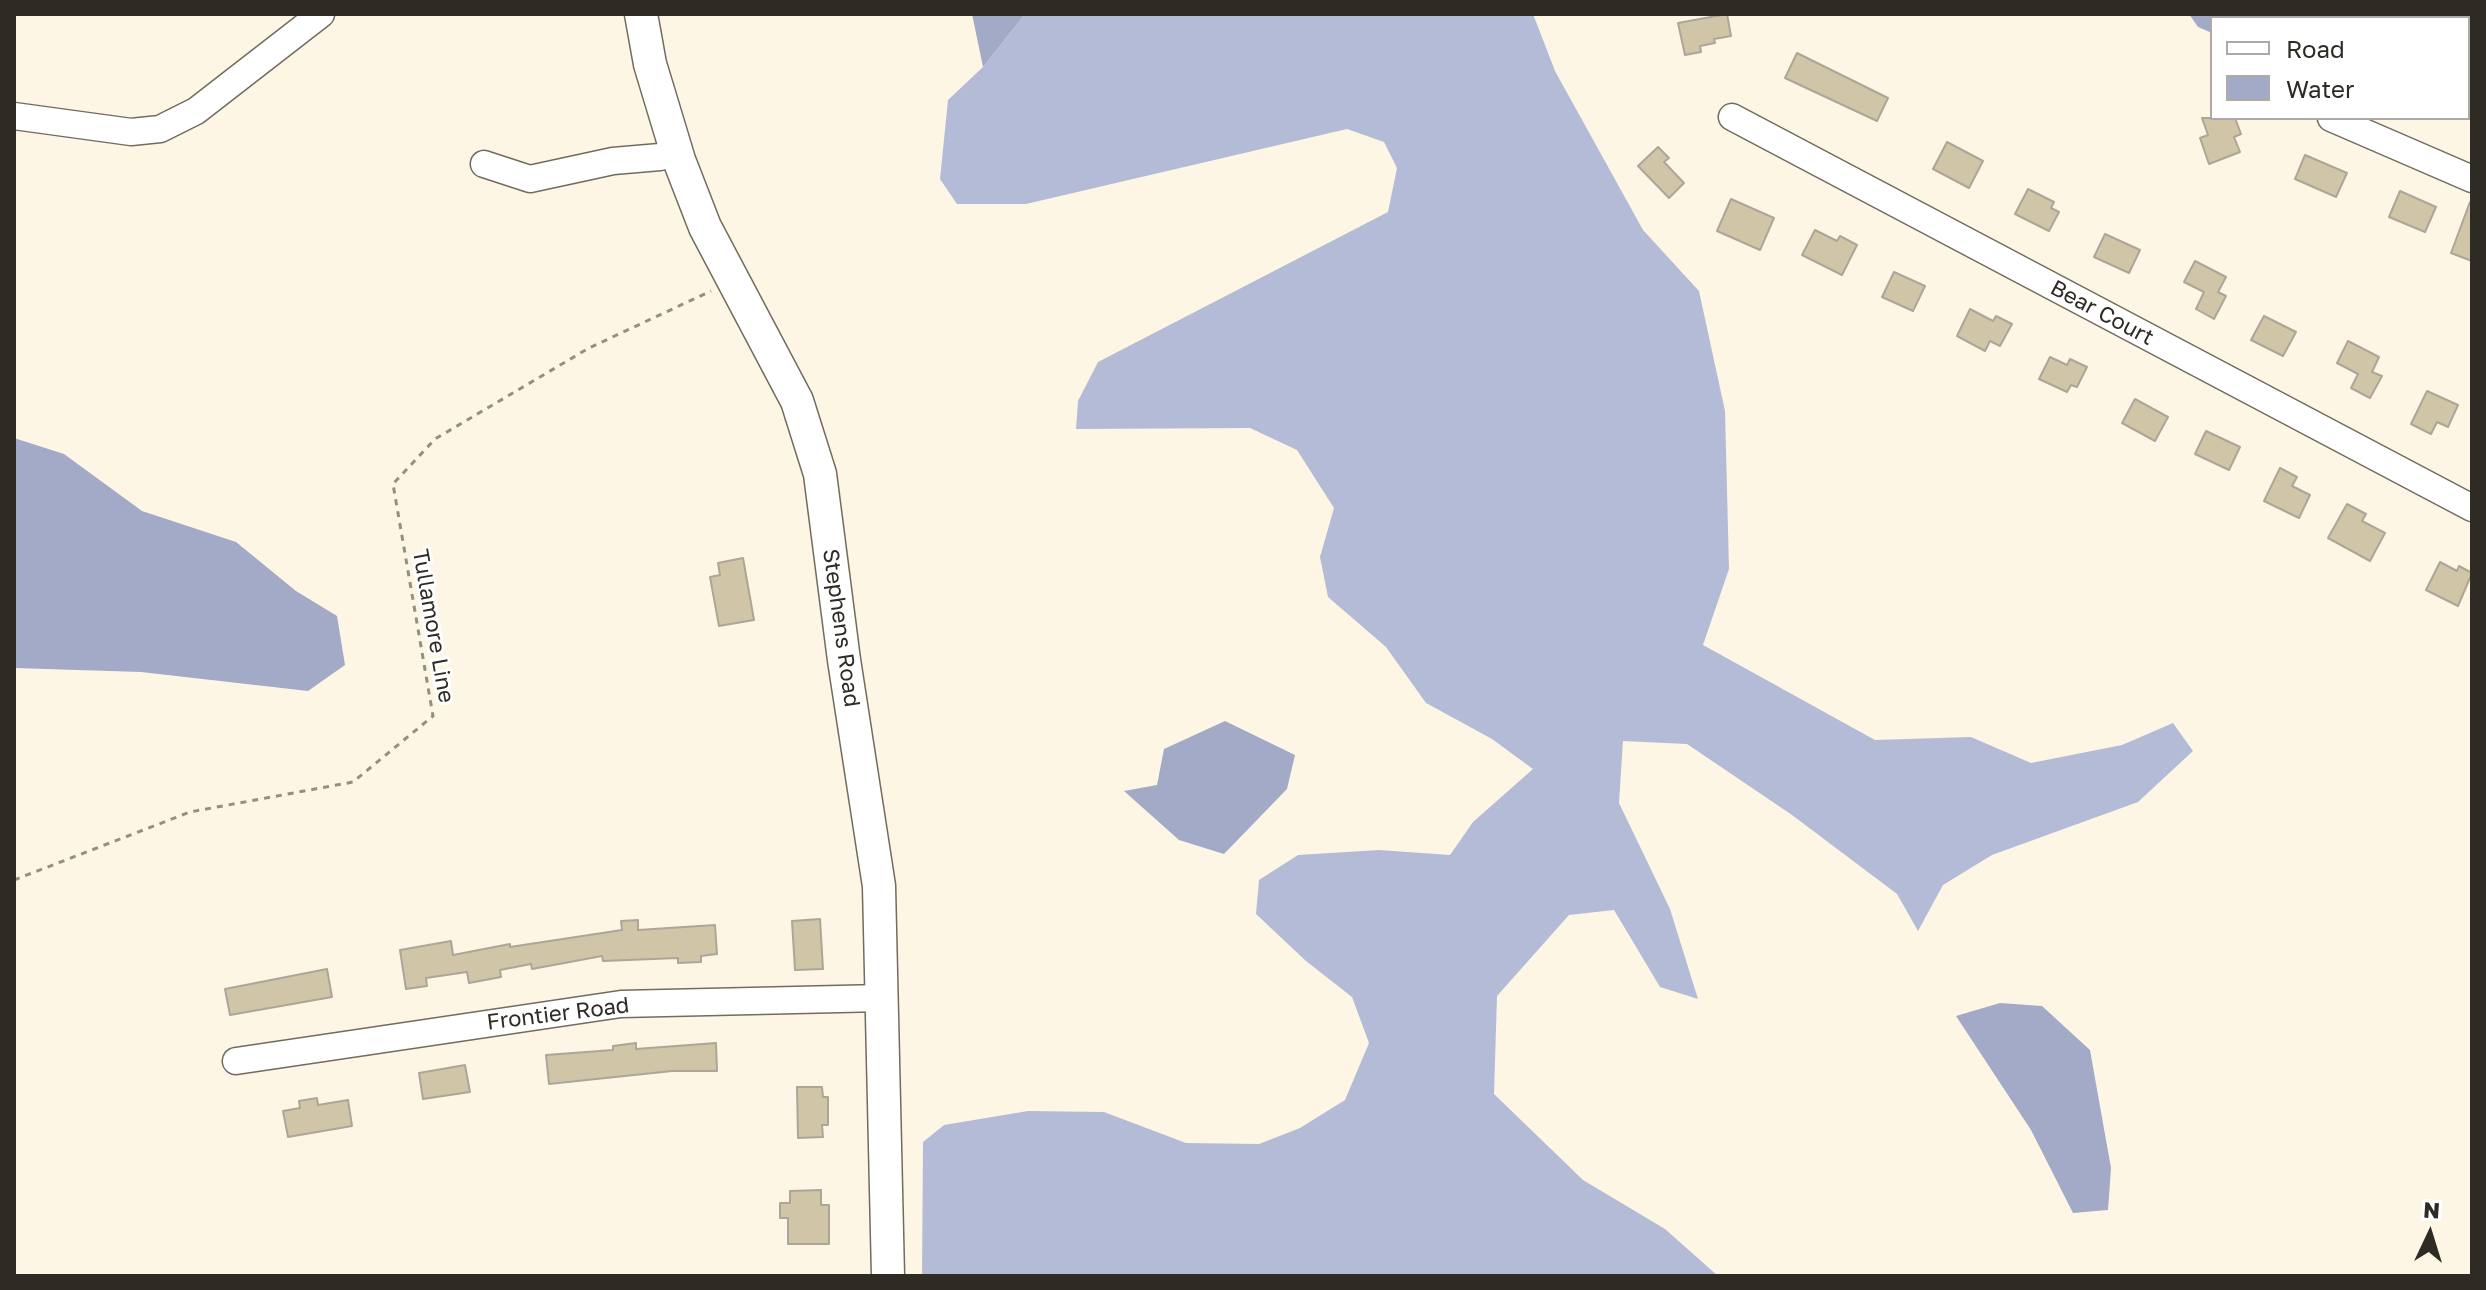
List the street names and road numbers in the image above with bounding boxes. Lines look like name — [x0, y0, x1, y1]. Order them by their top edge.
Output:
street label: Bear Court — [2046, 275, 2158, 351]
street label: Tullamore Line — [406, 547, 460, 705]
street label: Stephens Road — [817, 547, 865, 709]
street label: Frontier Road — [485, 992, 631, 1036]

